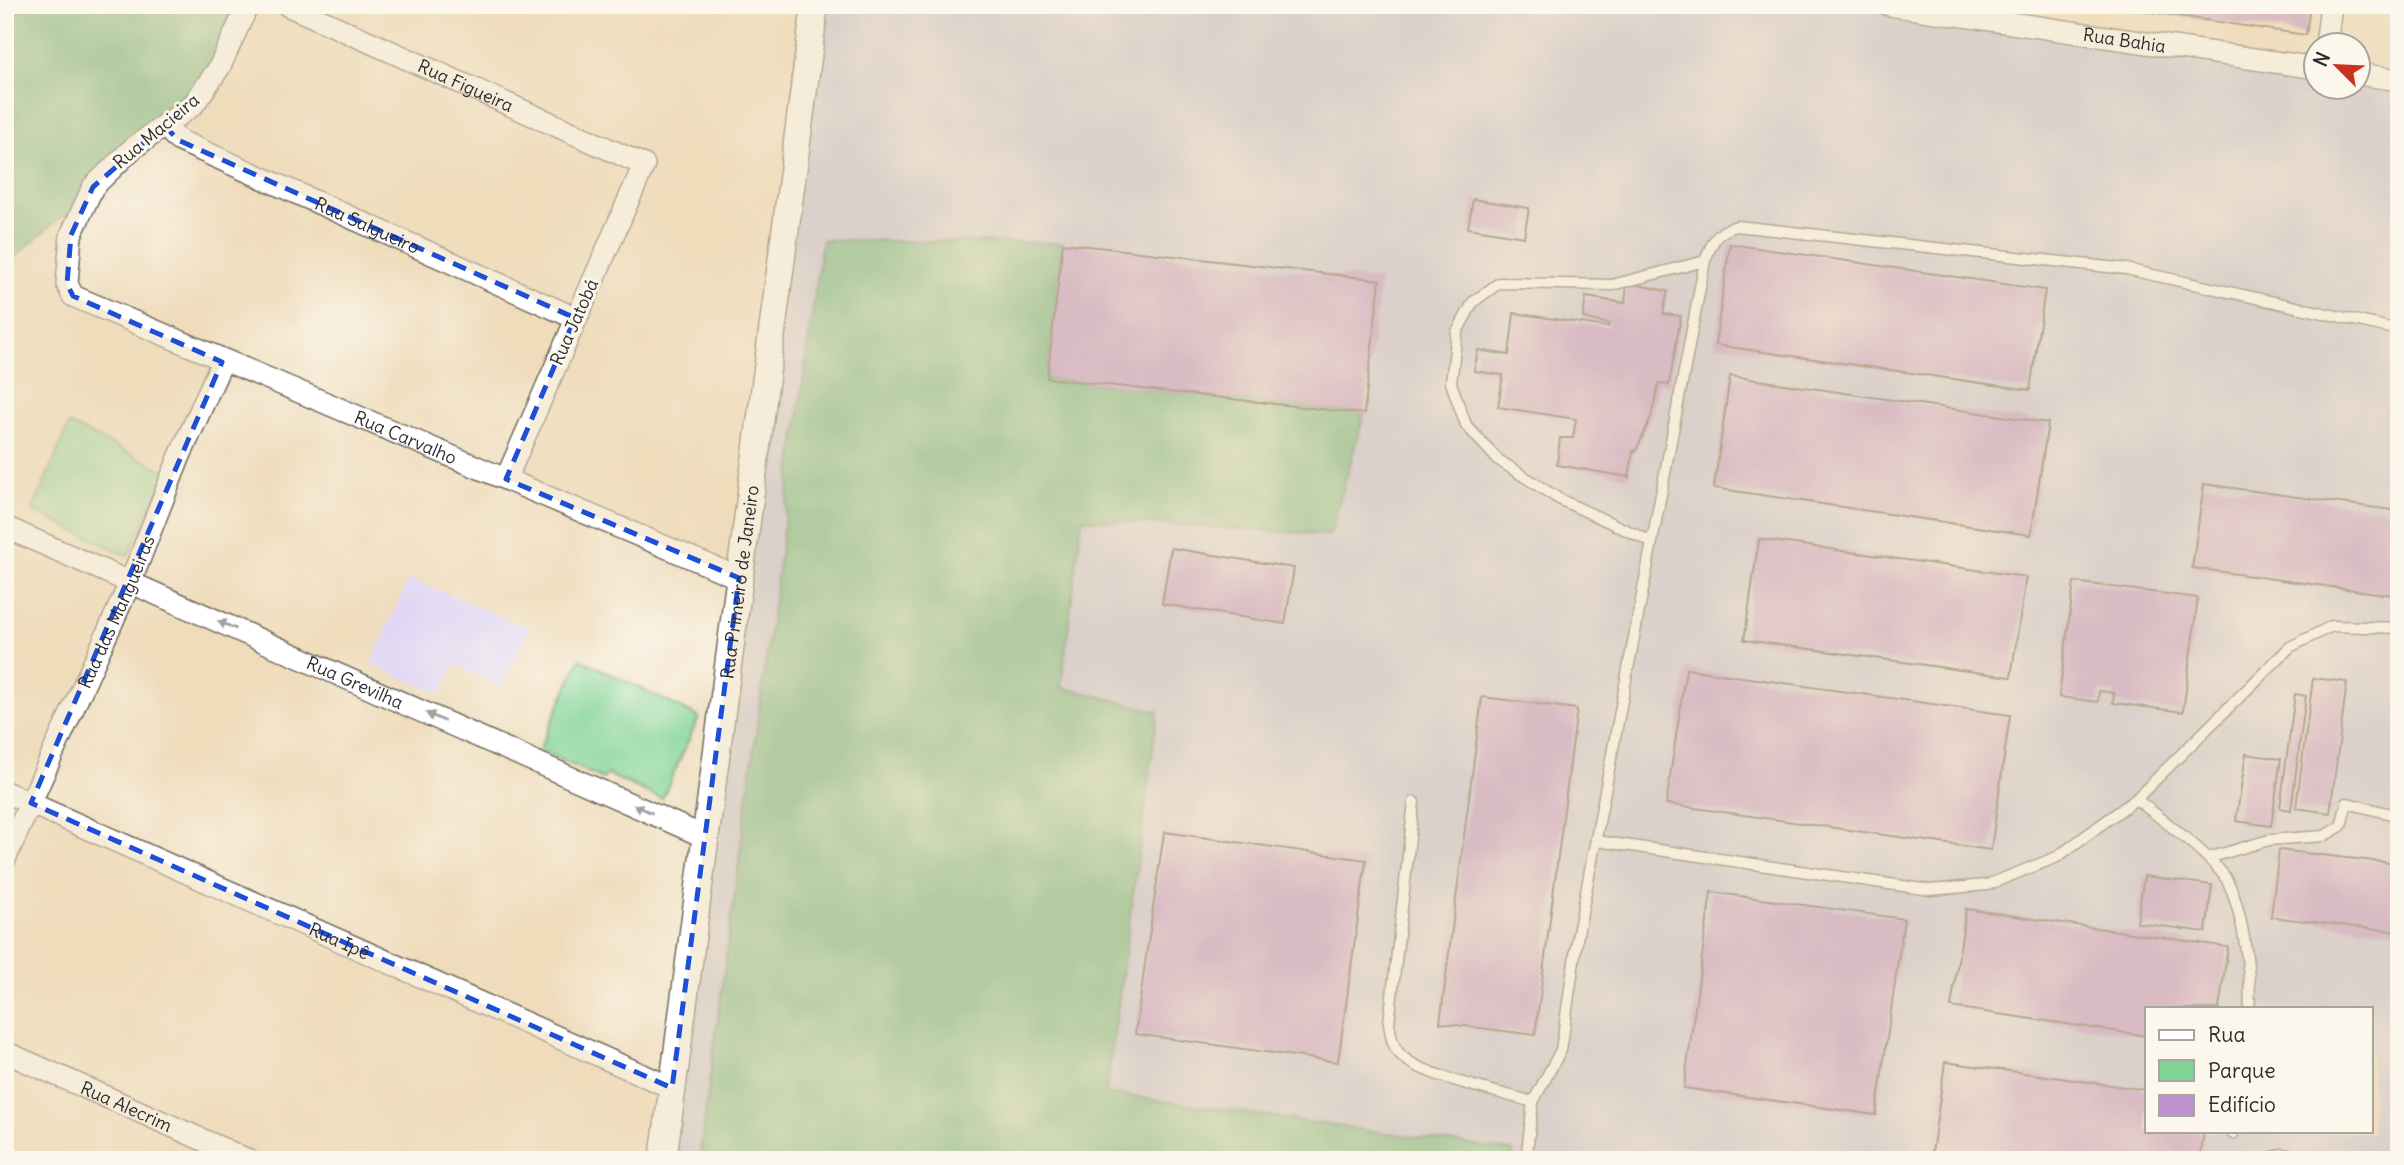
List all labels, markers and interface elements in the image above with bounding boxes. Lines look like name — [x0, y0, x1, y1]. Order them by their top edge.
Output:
street label: Rua Bahia — [2082, 22, 2167, 57]
north arrow — [2302, 32, 2372, 102]
text: N — [2308, 48, 2335, 70]
street label: Rua Figueira — [414, 54, 517, 117]
street label: Rua Macieira — [108, 88, 204, 174]
street label: Rua Salgueiro — [311, 191, 423, 258]
street label: Rua Jatobá — [545, 275, 603, 369]
street label: Rua Carvalho — [351, 405, 461, 469]
street label: Rua Primeiro de Janeiro — [715, 484, 763, 680]
street label: Rua das Mangueiras — [72, 532, 159, 692]
one-way arrow — [216, 619, 237, 630]
street label: Rua Grevilha — [303, 651, 407, 714]
one-way arrow — [425, 711, 445, 723]
one-way arrow — [633, 803, 653, 815]
street label: Rua Ipê — [306, 917, 373, 964]
legend — [2145, 1007, 2372, 1134]
text: Rua — [2208, 1021, 2245, 1048]
text: Parque — [2208, 1057, 2276, 1084]
street label: Rua Alecrim — [77, 1076, 176, 1137]
text: Edifício — [2208, 1091, 2276, 1118]

